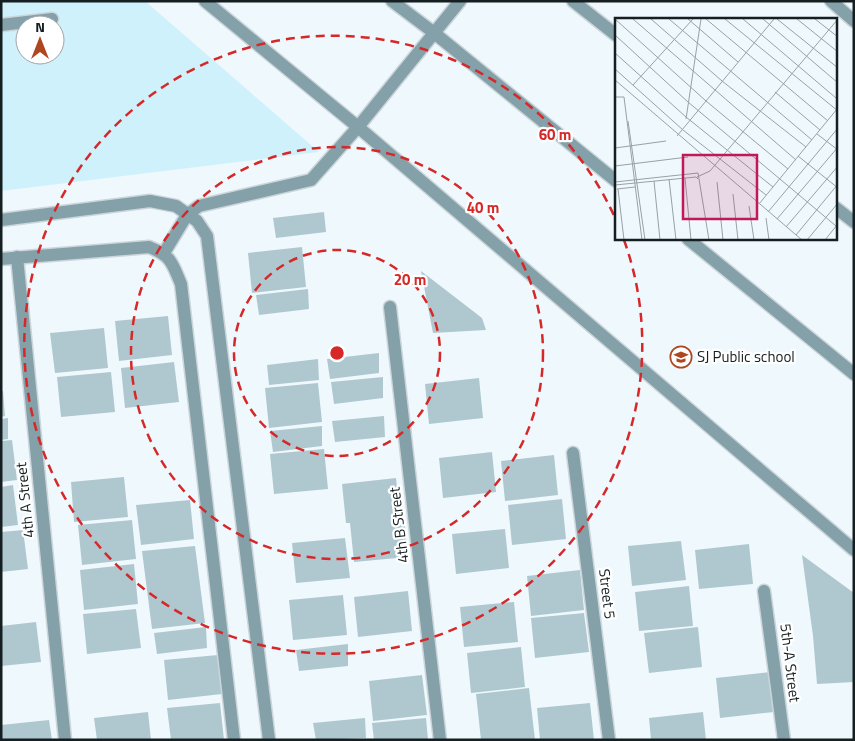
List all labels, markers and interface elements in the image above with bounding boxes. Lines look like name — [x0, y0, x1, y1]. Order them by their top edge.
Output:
north arrow — [15, 15, 65, 65]
text: N — [35, 16, 45, 37]
inset map — [615, 18, 838, 240]
text: 60 m — [539, 123, 571, 146]
text: 40 m — [467, 196, 499, 219]
text: 20 m — [394, 268, 426, 291]
centre of rings — [328, 344, 346, 362]
school or university icon: SJ Public school — [669, 345, 693, 369]
place label: SJ Public school — [697, 345, 795, 368]
street label: 4th A Street — [9, 460, 40, 539]
street label: 4th B Street — [382, 485, 415, 564]
street label: Street 5 — [593, 568, 622, 620]
street label: 5th-A Street — [774, 622, 807, 704]

